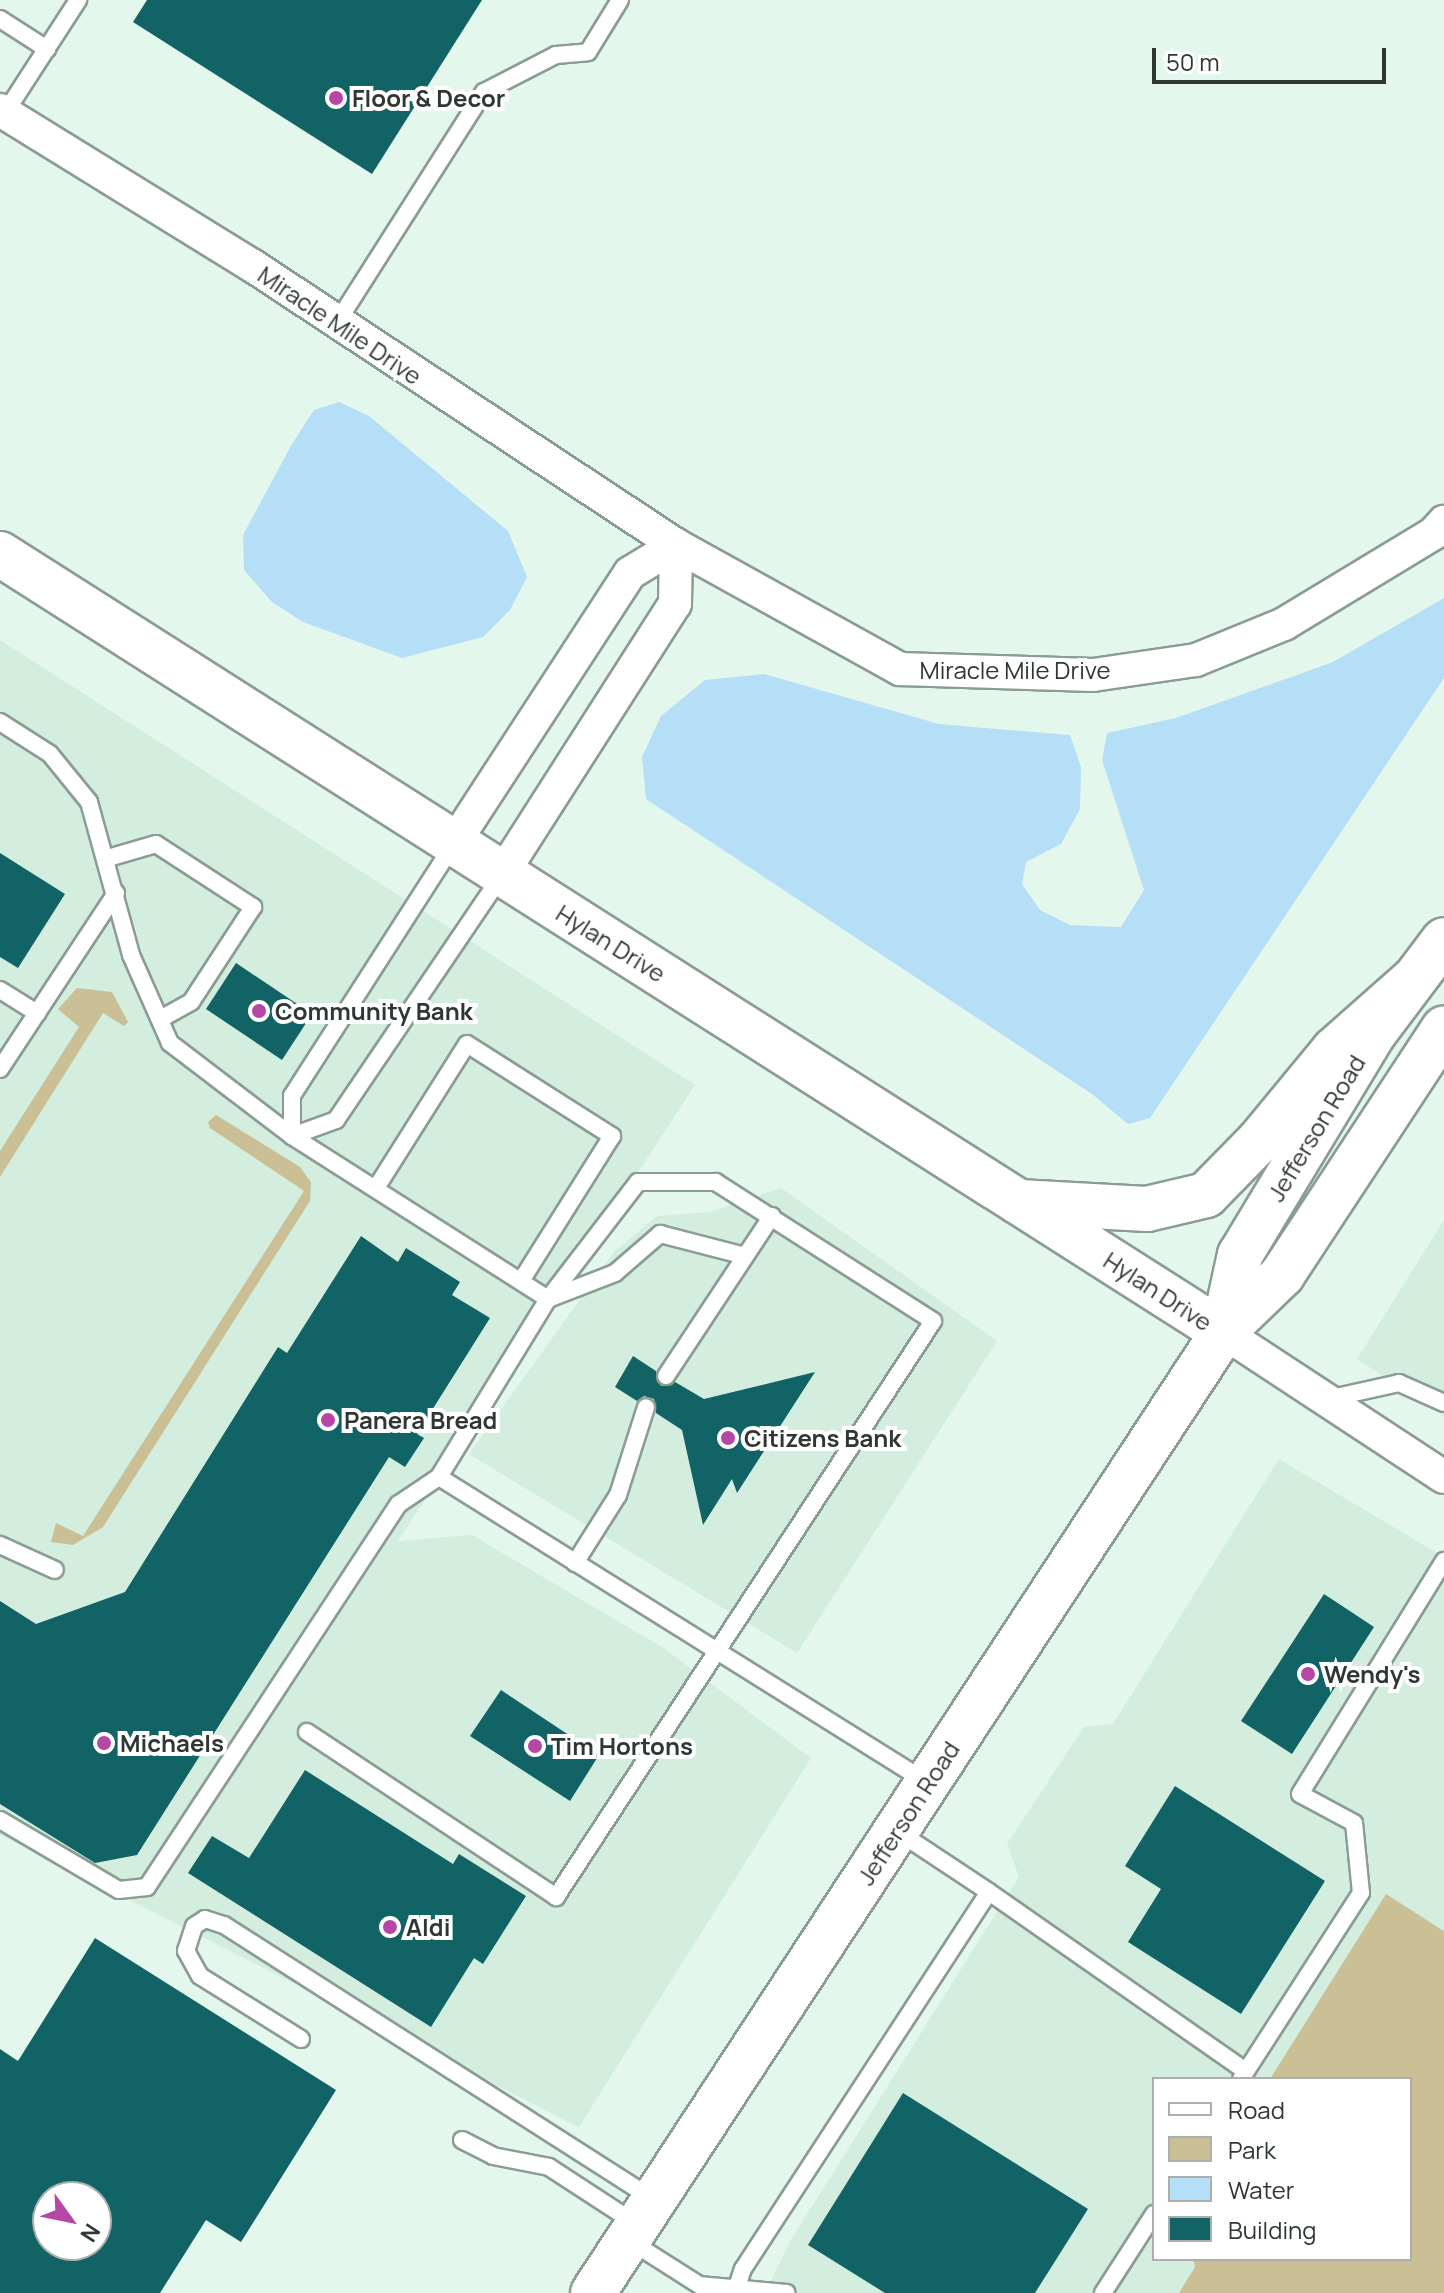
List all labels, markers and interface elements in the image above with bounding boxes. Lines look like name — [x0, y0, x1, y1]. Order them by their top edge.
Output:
scale bar — [1156, 32, 1390, 82]
text: 50 m — [1166, 45, 1220, 78]
place label: Floor & Decor — [352, 84, 505, 112]
marker: Floor & Decor — [327, 89, 345, 107]
street label: Miracle Mile Drive — [253, 260, 427, 390]
street label: Miracle Mile Drive — [920, 656, 1110, 684]
street label: Hylan Drive — [551, 898, 671, 988]
place label: Community Bank — [275, 997, 473, 1025]
marker: Community Bank — [250, 1002, 268, 1020]
street label: Jefferson Road — [1261, 1050, 1371, 1206]
street label: Hylan Drive — [1098, 1245, 1218, 1337]
place label: Panera Bread — [344, 1406, 497, 1434]
marker: Panera Bread — [319, 1411, 337, 1429]
place label: Citizens Bank — [744, 1424, 901, 1452]
marker: Citizens Bank — [719, 1429, 737, 1447]
place label: Wendy's — [1324, 1660, 1420, 1688]
marker: Wendy's — [1299, 1665, 1317, 1683]
place label: Michaels — [120, 1729, 224, 1757]
place label: Tim Hortons — [551, 1732, 693, 1760]
marker: Michaels — [95, 1734, 113, 1752]
street label: Jefferson Road — [851, 1736, 965, 1890]
marker: Tim Hortons — [526, 1737, 544, 1755]
place label: Aldi — [406, 1913, 450, 1941]
marker: Aldi — [381, 1918, 399, 1936]
legend — [1152, 2077, 1412, 2261]
text: Road — [1228, 2093, 1285, 2126]
text: Park — [1228, 2133, 1276, 2166]
text: Water — [1228, 2173, 1295, 2206]
north arrow — [32, 2181, 112, 2261]
text: Building — [1228, 2213, 1316, 2246]
text: N — [74, 2218, 107, 2248]

